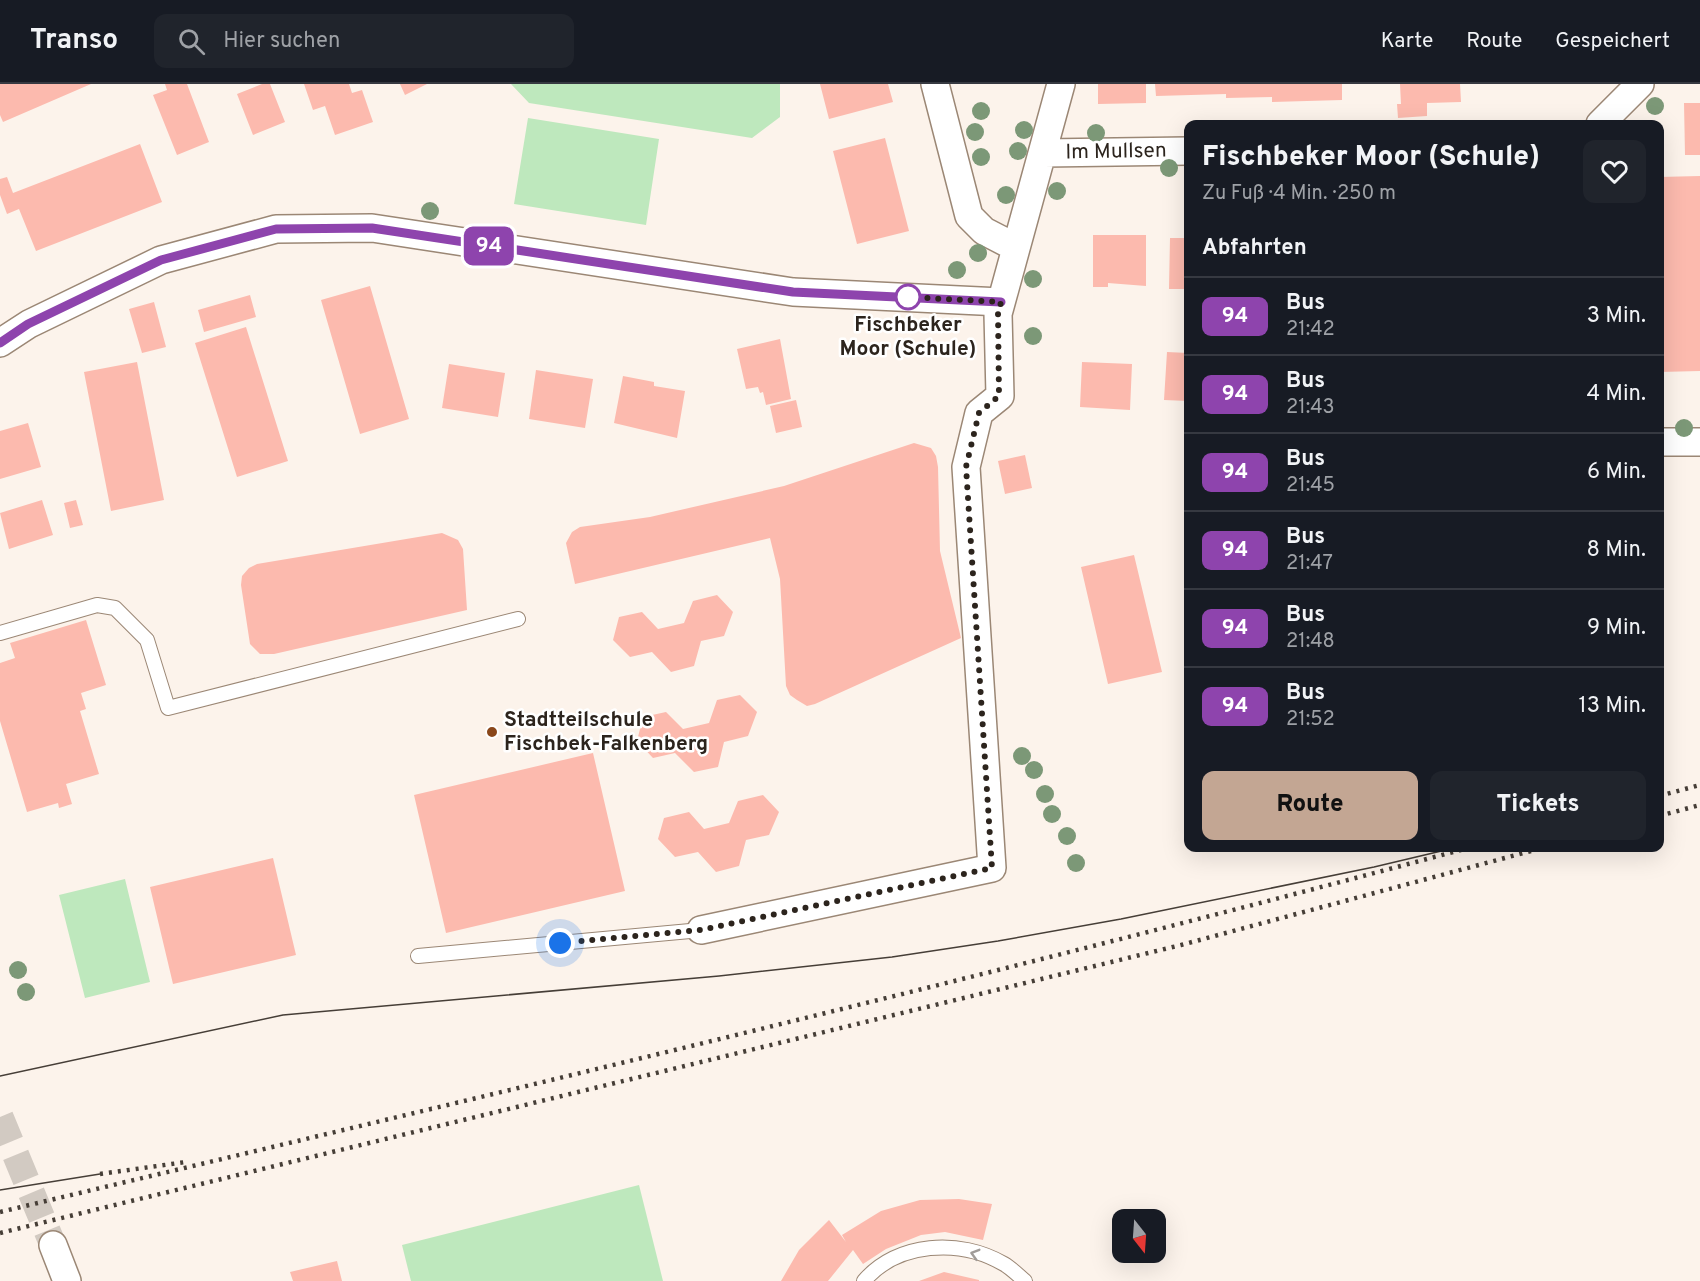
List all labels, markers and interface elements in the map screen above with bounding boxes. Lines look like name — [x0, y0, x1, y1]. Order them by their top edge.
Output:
search box — [154, 14, 574, 68]
text: Transo — [30, 23, 118, 59]
icon: search — [175, 25, 208, 58]
text: Hier suchen — [223, 28, 340, 55]
text: Karte — [1381, 28, 1433, 55]
text: Route — [1466, 28, 1522, 55]
text: Gespeichert — [1555, 28, 1670, 55]
street label: Im Mullsen — [1065, 138, 1167, 166]
text: Fischbeker Moor (Schule) — [1202, 140, 1540, 176]
button: heart — [1583, 140, 1646, 203]
text: Zu Fuß · 4 Min. · 250 m — [1202, 181, 1396, 207]
line badge: 94 — [462, 226, 516, 266]
text: 94 — [476, 233, 502, 260]
text: Abfahrten — [1202, 235, 1307, 262]
marker: Fischbeker Moor (Schule) — [895, 284, 921, 310]
text: Bus — [1286, 290, 1325, 317]
text: 94 — [1222, 303, 1248, 330]
text: 3 Min. — [1587, 303, 1646, 330]
place label: Fischbeker Moor (Schule) — [840, 312, 976, 363]
text: 21:42 — [1286, 317, 1335, 343]
text: Bus — [1286, 368, 1325, 395]
text: 94 — [1222, 381, 1248, 408]
text: 4 Min. — [1586, 381, 1646, 408]
text: 21:43 — [1286, 395, 1335, 421]
text: Bus — [1286, 446, 1325, 473]
text: 94 — [1222, 459, 1248, 486]
text: 6 Min. — [1587, 459, 1646, 486]
text: 21:45 — [1286, 473, 1335, 499]
text: Bus — [1286, 524, 1325, 551]
text: 94 — [1222, 537, 1248, 564]
text: 8 Min. — [1587, 537, 1646, 564]
text: 21:47 — [1286, 551, 1333, 577]
text: Bus — [1286, 602, 1325, 629]
text: 94 — [1222, 615, 1248, 642]
text: 9 Min. — [1587, 615, 1646, 642]
text: 21:48 — [1286, 629, 1335, 655]
text: Bus — [1286, 680, 1325, 707]
text: 94 — [1222, 693, 1248, 720]
text: 13 Min. — [1579, 693, 1646, 720]
place label: Stadtteilschule Fischbek-Falkenberg — [504, 707, 708, 758]
text: 21:52 — [1286, 707, 1335, 733]
marker: Stadtteilschule Fischbek-Falkenberg — [485, 725, 499, 739]
button: Route — [1202, 771, 1418, 840]
button: Tickets — [1430, 771, 1646, 840]
your location — [545, 928, 575, 958]
north arrow — [1112, 1209, 1166, 1263]
map controls — [1112, 1209, 1166, 1263]
one-way arrow — [970, 1249, 980, 1261]

